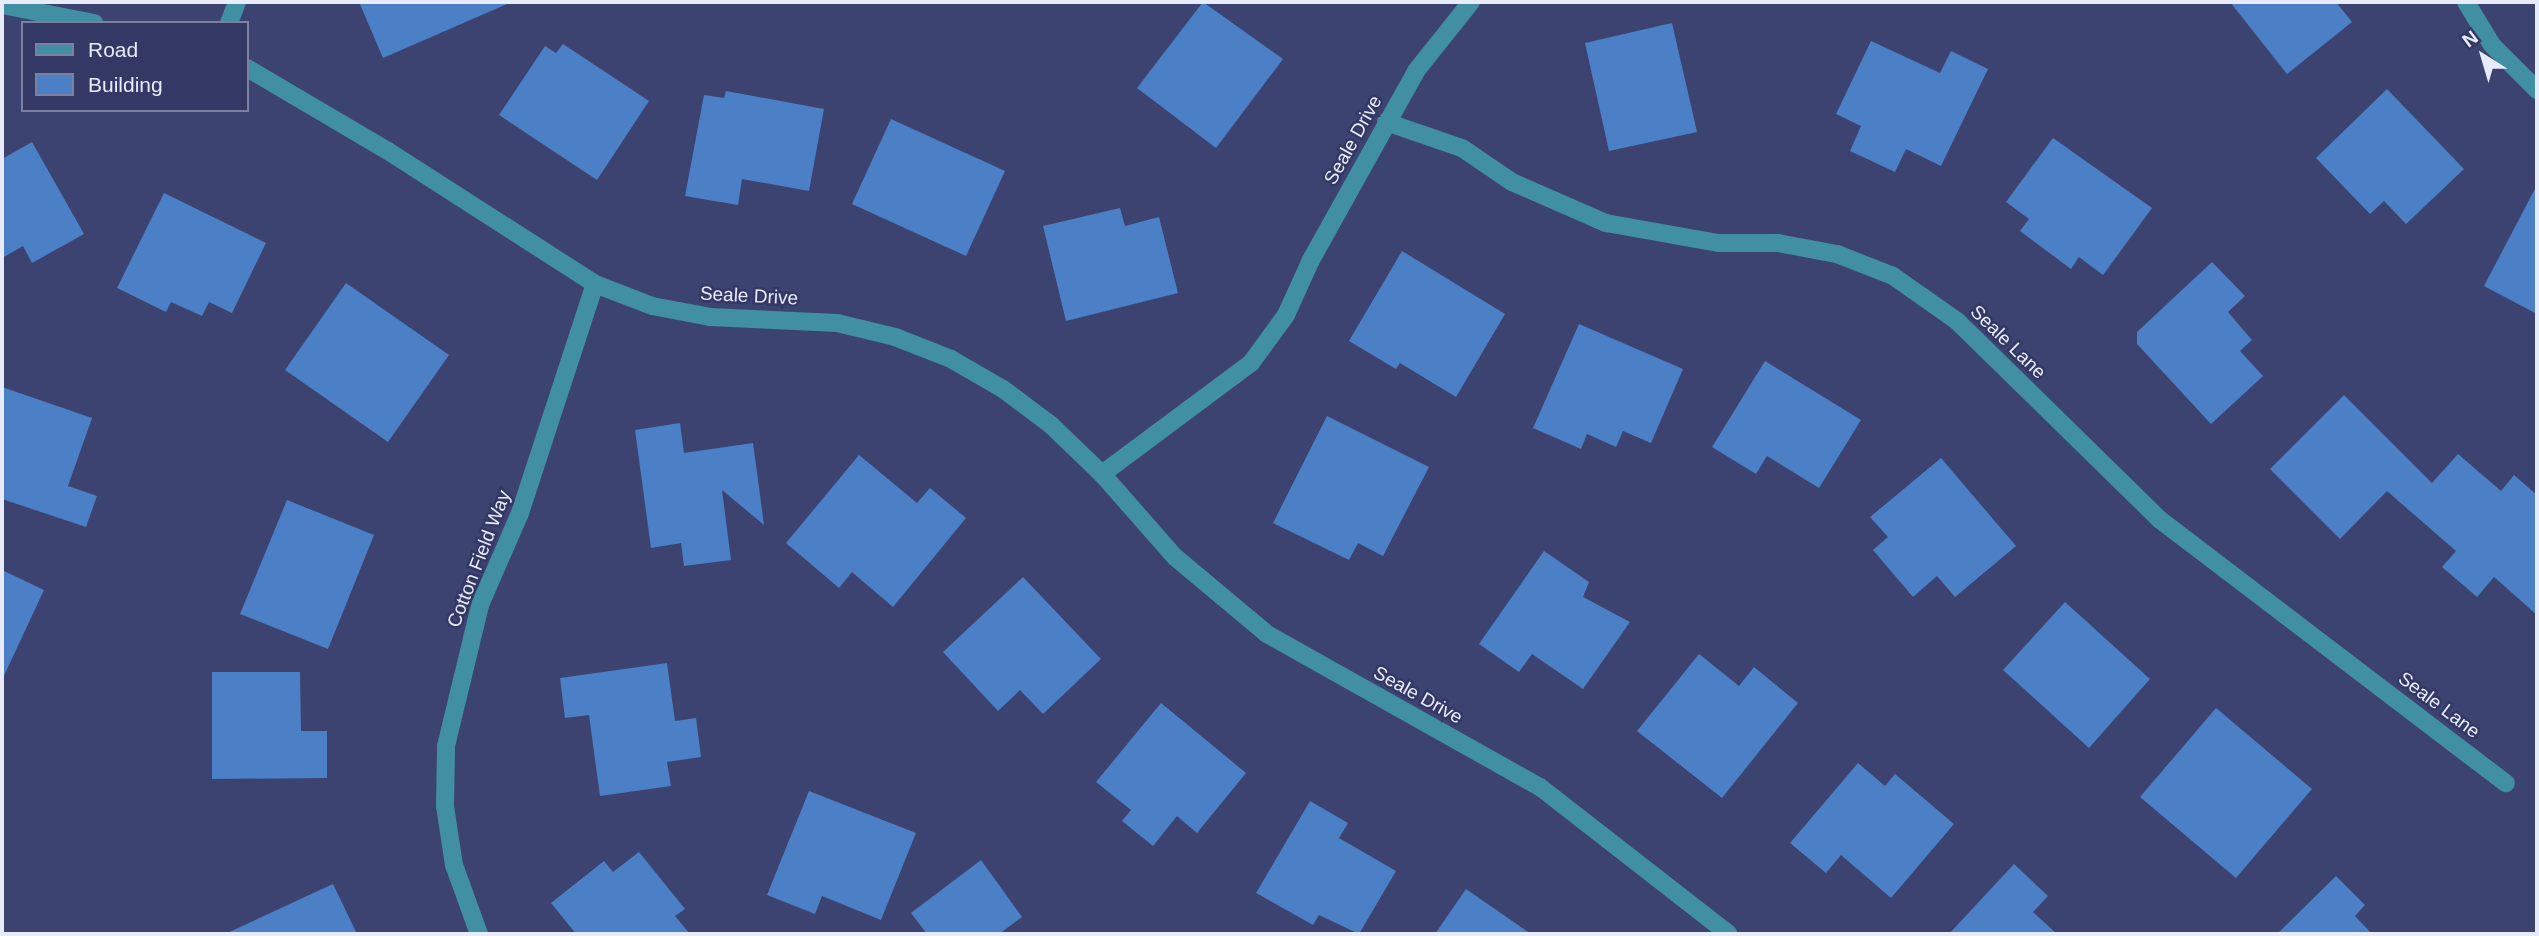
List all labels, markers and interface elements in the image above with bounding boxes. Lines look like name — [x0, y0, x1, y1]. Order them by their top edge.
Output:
legend — [21, 21, 248, 112]
north arrow — [2448, 21, 2518, 91]
text: N — [2458, 26, 2482, 51]
text: Road — [88, 38, 138, 61]
text: Building — [88, 73, 163, 96]
street label: Seale Drive — [1319, 92, 1387, 188]
street label: Seale Drive — [699, 282, 799, 310]
street label: Seale Lane — [1966, 300, 2050, 384]
street label: Cotton Field Way — [442, 487, 516, 631]
street label: Seale Drive — [1370, 661, 1466, 729]
street label: Seale Lane — [2394, 667, 2484, 743]

